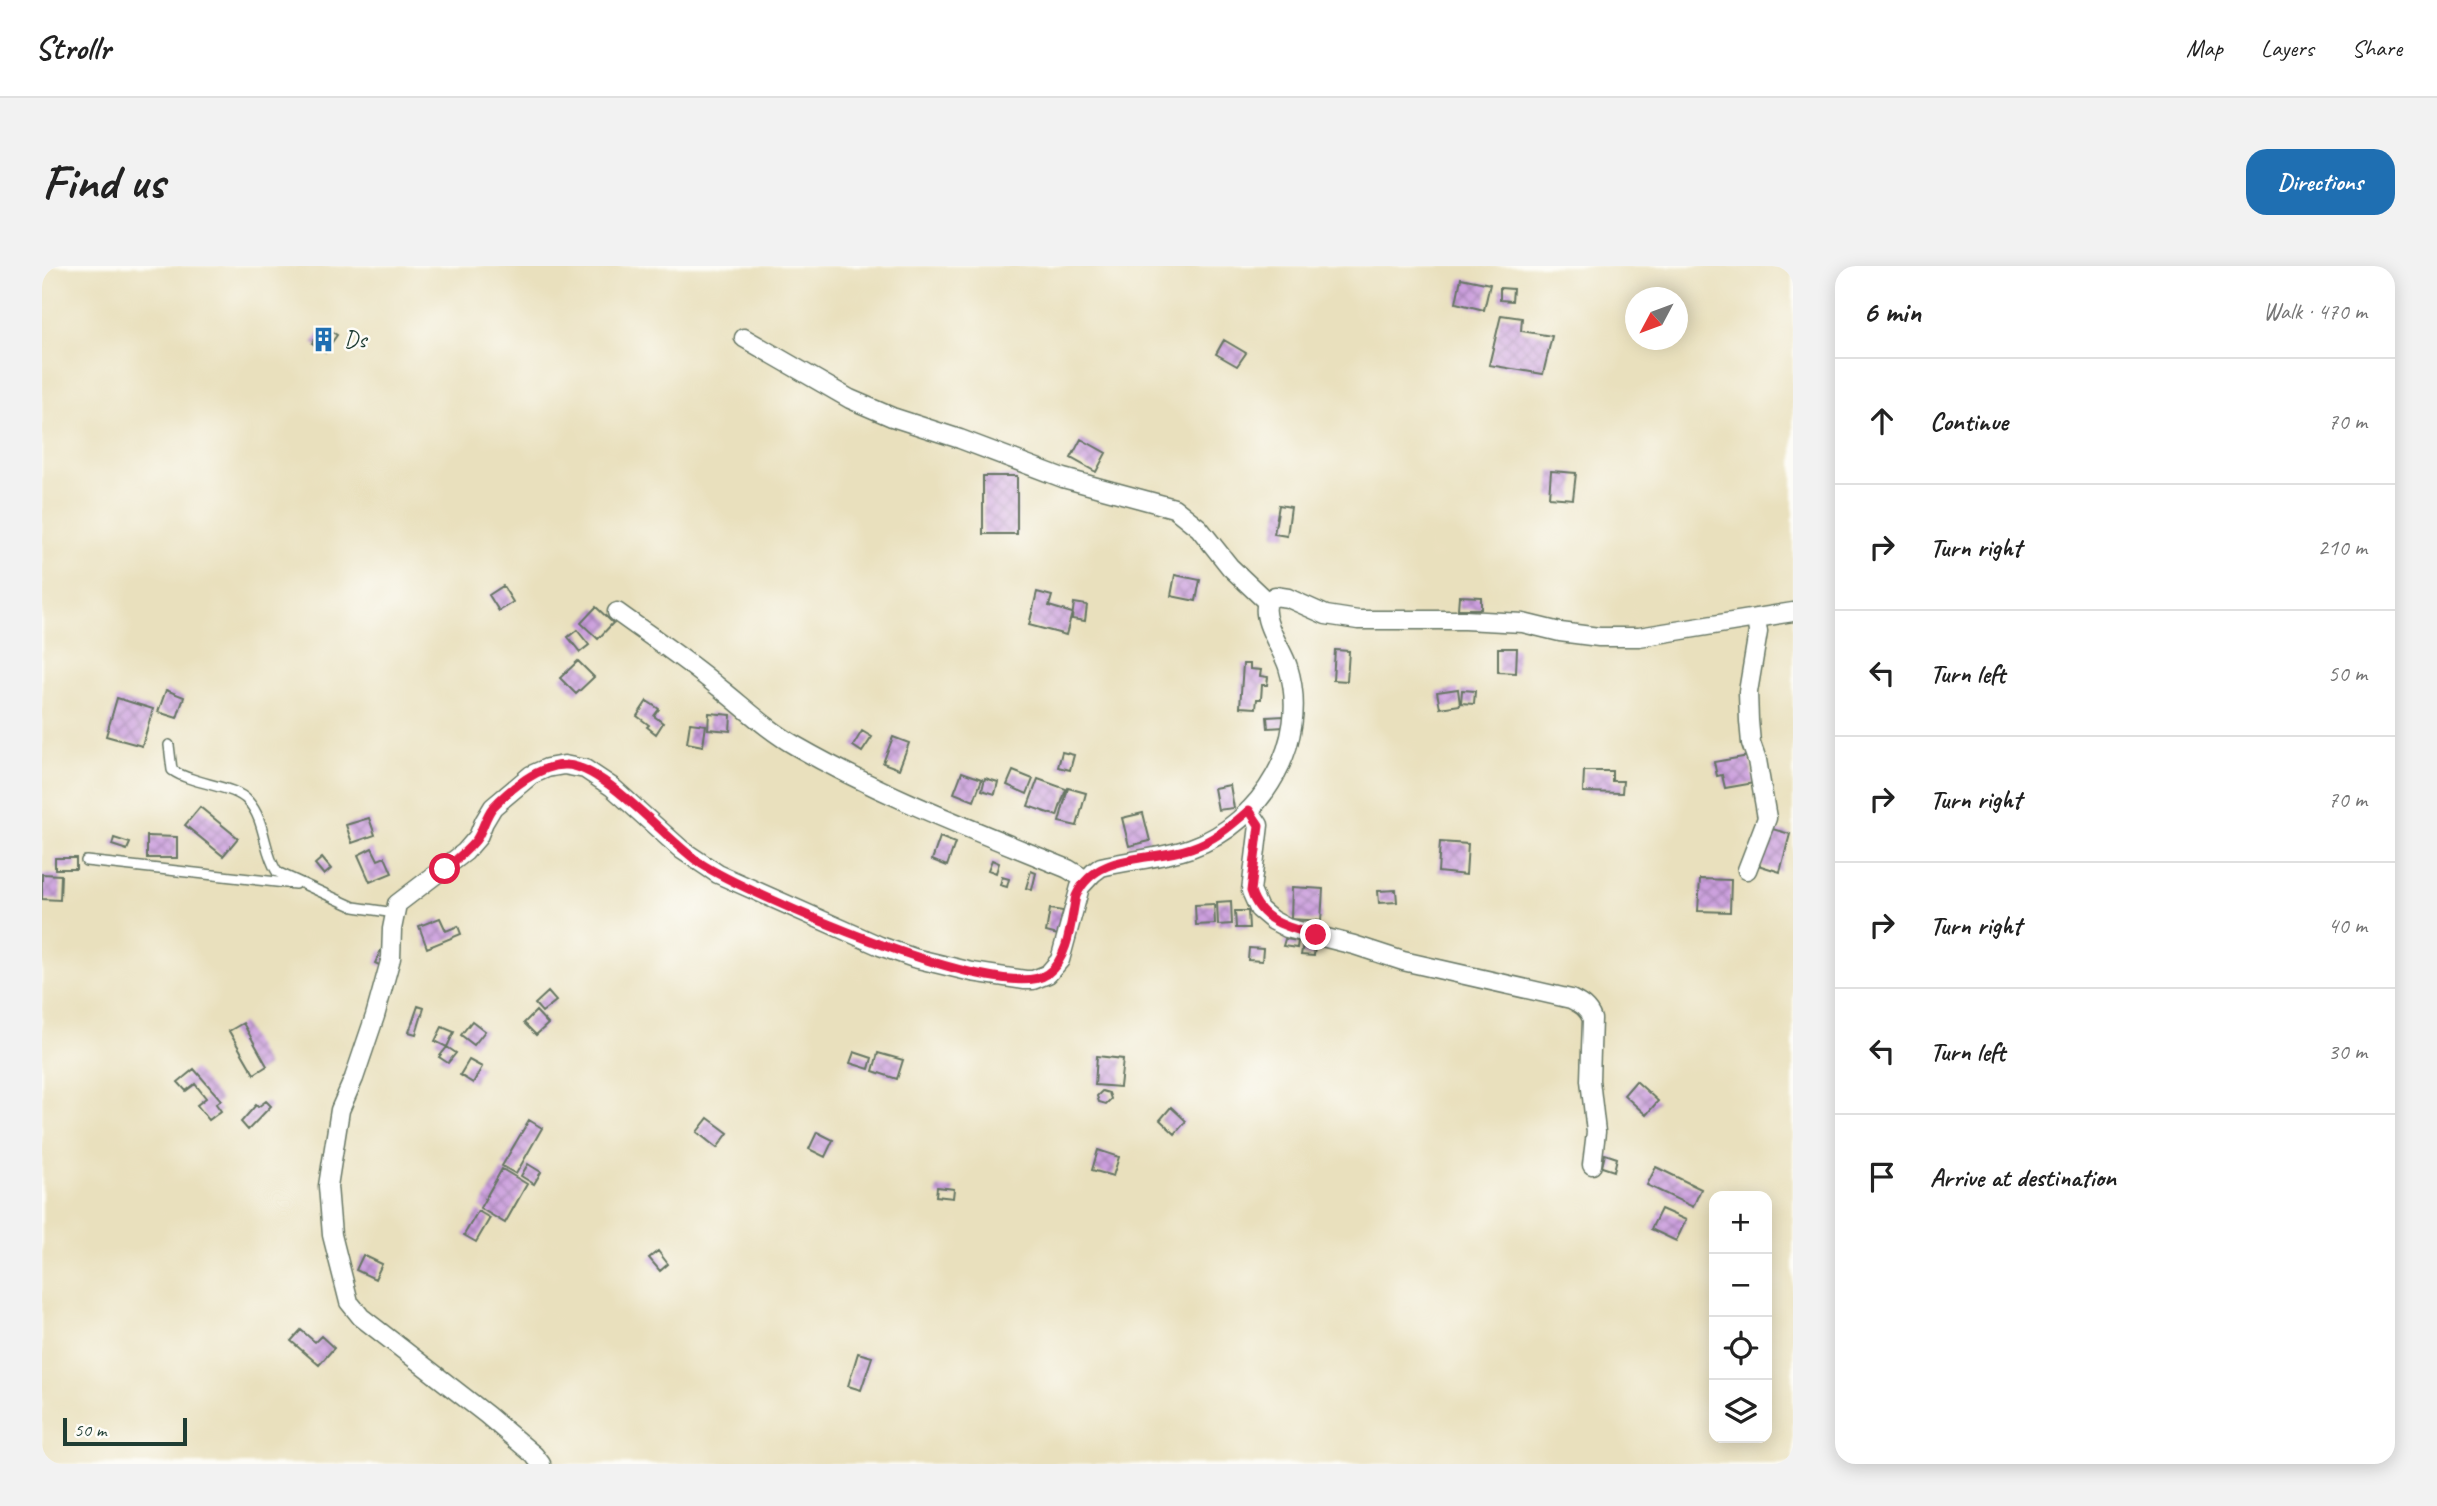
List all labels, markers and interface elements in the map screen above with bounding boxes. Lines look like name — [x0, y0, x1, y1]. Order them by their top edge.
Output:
text: Strollr — [35, 27, 110, 69]
text: Map — [2186, 33, 2223, 63]
text: Layers — [2261, 33, 2314, 63]
text: Share — [2352, 33, 2402, 63]
button: Directions — [2246, 149, 2395, 215]
text: Find us — [42, 151, 164, 213]
north arrow — [1625, 287, 1688, 350]
text: 6 min — [1863, 293, 1921, 331]
text: Walk · 470 m — [2263, 297, 2367, 326]
place label: Ds — [344, 324, 369, 354]
building icon: Ds — [310, 325, 338, 353]
icon: ahead — [1863, 402, 1901, 440]
text: Continue — [1930, 405, 2008, 438]
text: 70 m — [2328, 407, 2367, 436]
icon: right — [1863, 528, 1901, 566]
text: Turn right — [1930, 531, 2021, 564]
text: 210 m — [2318, 533, 2367, 562]
icon: left — [1863, 654, 1901, 692]
text: Turn left — [1930, 657, 2005, 690]
text: 50 m — [2328, 659, 2367, 688]
icon: right — [1863, 780, 1901, 818]
text: Turn right — [1930, 783, 2021, 816]
text: 70 m — [2328, 785, 2367, 814]
route start — [429, 853, 460, 884]
icon: right — [1863, 906, 1901, 944]
text: Turn right — [1930, 909, 2021, 942]
text: 40 m — [2328, 911, 2367, 940]
route end — [1300, 919, 1331, 950]
icon: left — [1863, 1032, 1901, 1070]
text: Turn left — [1930, 1035, 2005, 1068]
text: 30 m — [2328, 1037, 2367, 1066]
icon: arrive — [1863, 1158, 1901, 1196]
text: Arrive at destination — [1930, 1161, 2116, 1194]
map controls — [1709, 1191, 1772, 1443]
button: + — [1709, 1191, 1772, 1254]
button: − — [1709, 1254, 1772, 1317]
button: locate — [1709, 1317, 1772, 1380]
button: layers — [1709, 1380, 1772, 1443]
scale bar — [63, 1415, 187, 1447]
text: 50 m — [74, 1418, 106, 1442]

